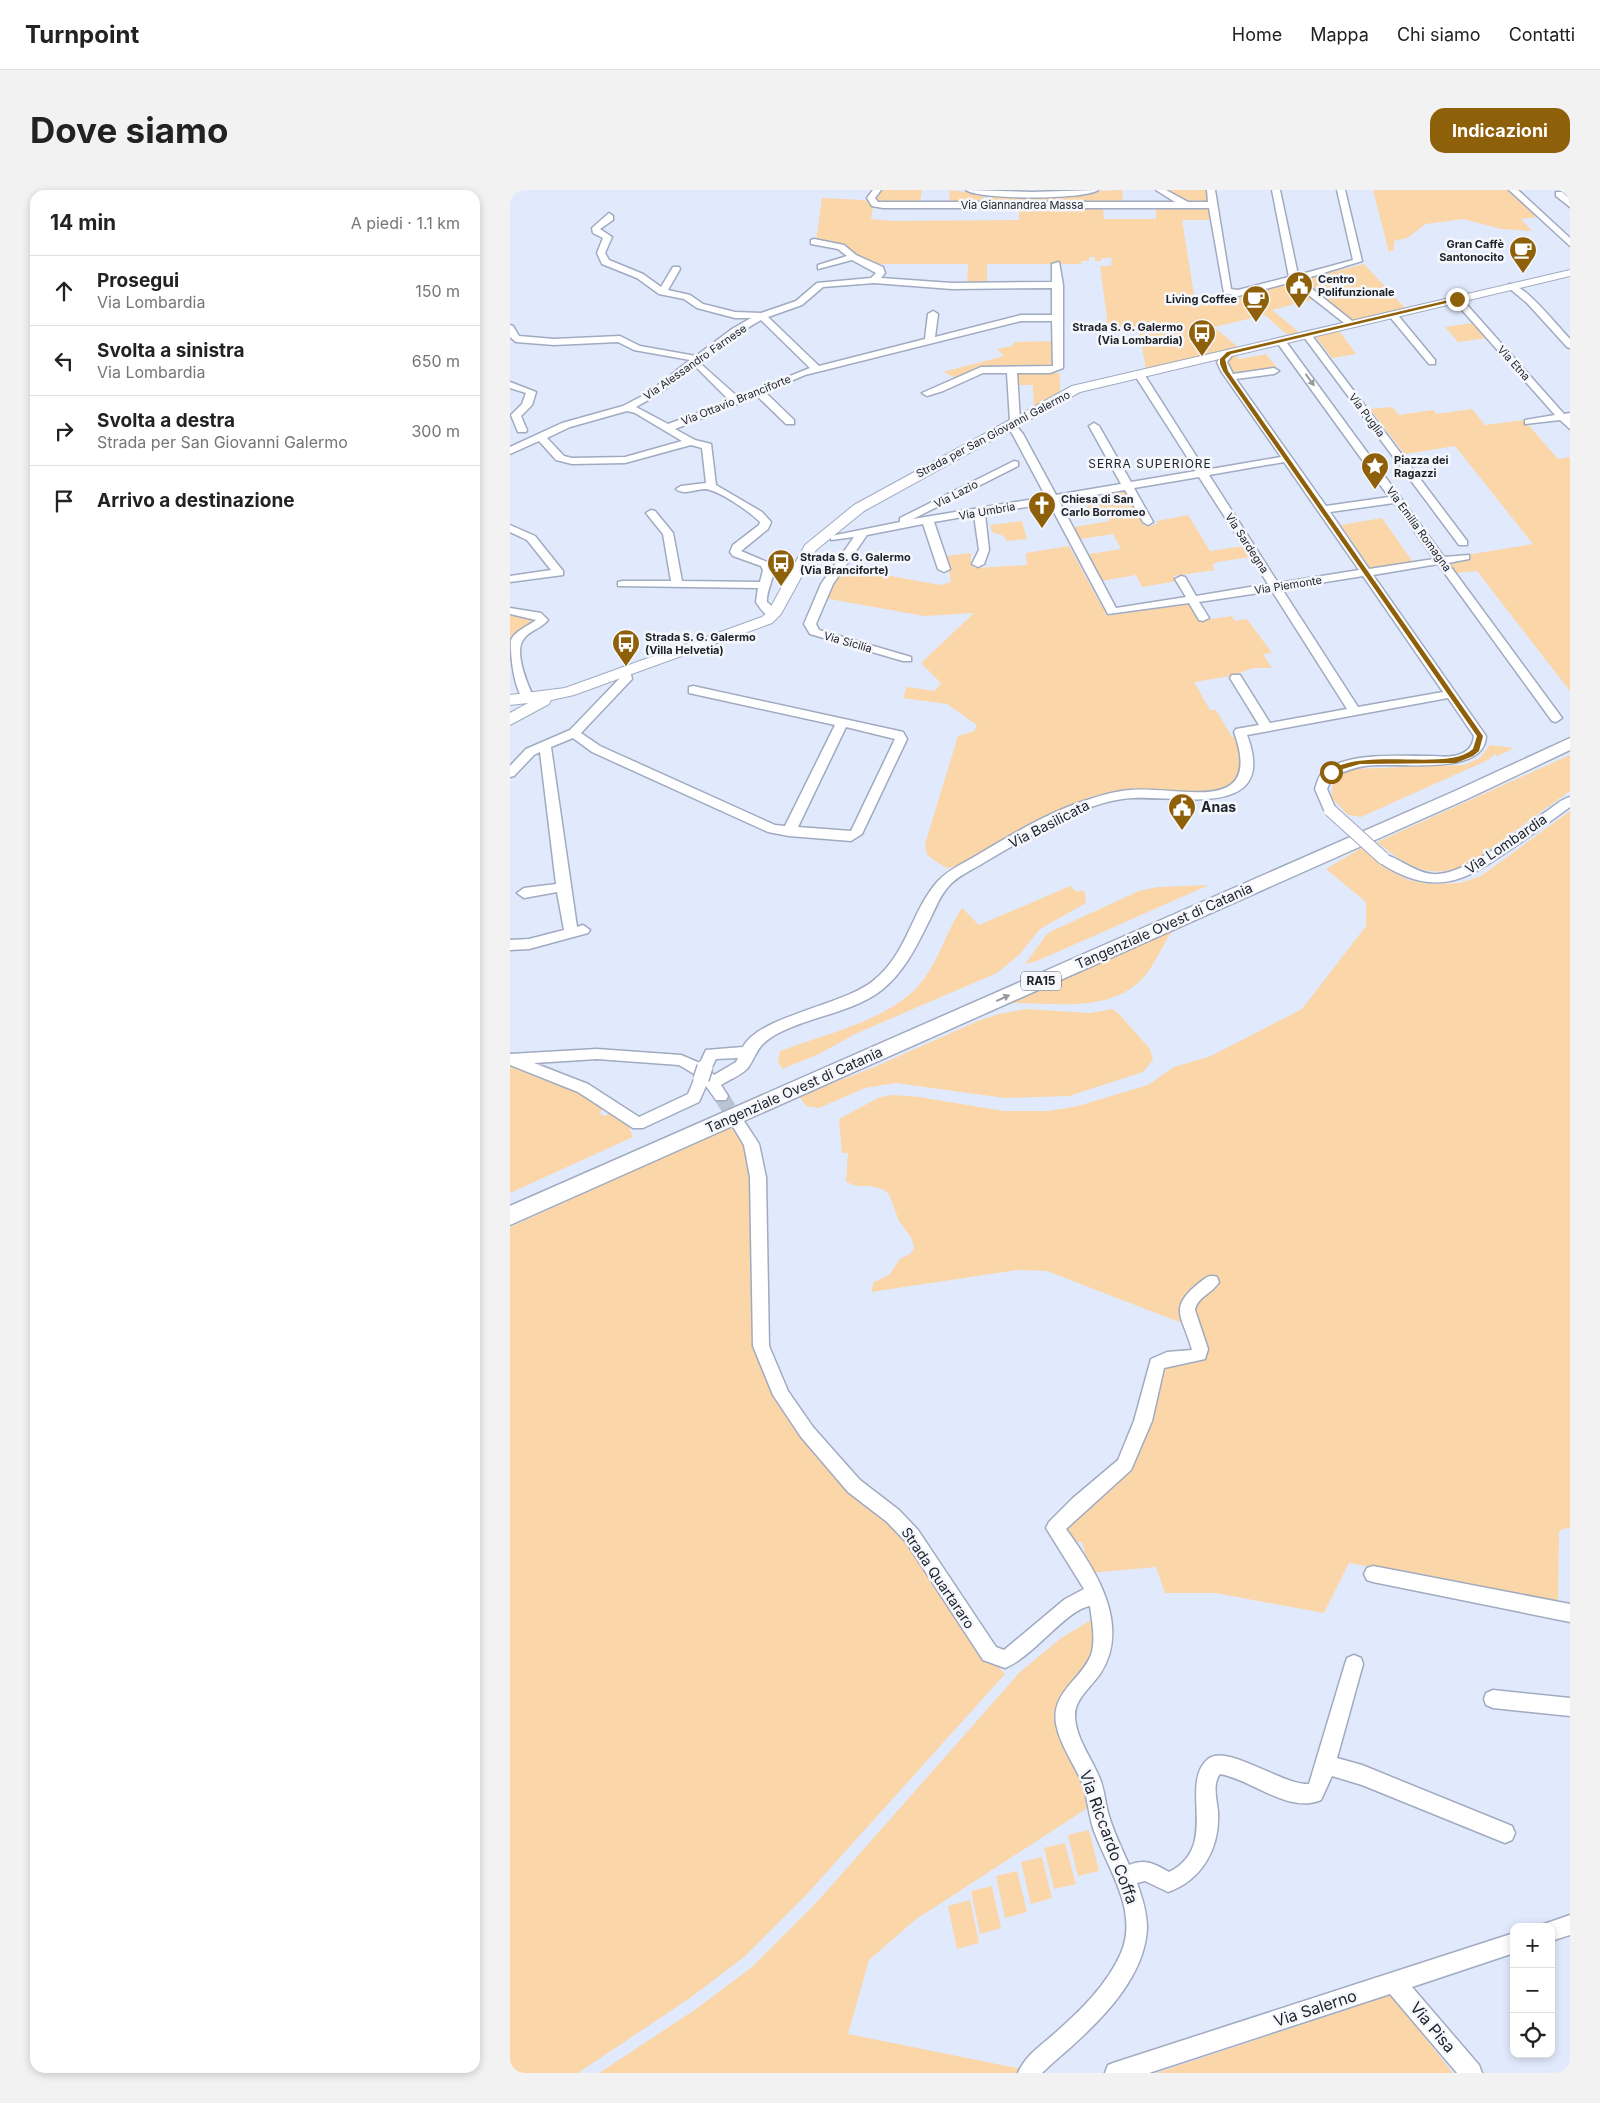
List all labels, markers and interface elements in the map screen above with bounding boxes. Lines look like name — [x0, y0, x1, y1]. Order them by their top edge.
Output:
text: Turnpoint — [25, 20, 139, 49]
text: Home — [1232, 24, 1282, 45]
text: Mappa — [1310, 24, 1369, 45]
text: Chi siamo — [1397, 24, 1481, 45]
text: Contatti — [1509, 24, 1575, 45]
button: Indicazioni — [1430, 108, 1570, 153]
text: Dove siamo — [30, 109, 228, 151]
street label: Via Giannandrea Massa — [961, 198, 1083, 212]
text: 14 min — [50, 210, 116, 235]
text: A piedi · 1.1 km — [351, 213, 460, 233]
cafe icon: Gran Caffè Santonocito — [1508, 235, 1538, 274]
place label: Gran Caffè Santonocito — [1439, 237, 1504, 264]
text: Prosegui — [97, 269, 179, 292]
public building icon: Centro Polifunzionale — [1284, 270, 1314, 309]
place label: Centro Polifunzionale — [1318, 272, 1395, 299]
icon: ahead — [50, 277, 78, 305]
text: 150 m — [415, 281, 460, 301]
cafe icon: Living Coffee — [1241, 284, 1271, 323]
route end — [1446, 288, 1469, 311]
text: Via Lombardia — [97, 292, 205, 312]
place label: Living Coffee — [1166, 292, 1237, 306]
bus stop icon: Strada S. G. Galermo (Via Lombardia) — [1187, 318, 1217, 357]
place label: Strada S. G. Galermo (Via Lombardia) — [1072, 320, 1183, 347]
street label: Via Alessandro Farnese — [641, 321, 749, 403]
text: Svolta a sinistra — [97, 339, 245, 362]
street label: Via Etna — [1495, 343, 1533, 383]
icon: left — [50, 347, 78, 375]
text: 650 m — [412, 351, 460, 371]
text: Via Lombardia — [97, 362, 205, 382]
street label: Via Ottavio Branciforte — [679, 372, 793, 428]
one-way arrow — [1305, 373, 1315, 387]
street label: Strada per San Giovanni Galermo — [914, 387, 1073, 481]
street label: Via Puglia — [1346, 390, 1388, 440]
text: Svolta a destra — [97, 409, 235, 432]
icon: right — [50, 417, 78, 445]
text: 300 m — [411, 421, 460, 441]
text: Strada per San Giovanni Galermo — [97, 432, 348, 452]
place icon: Piazza dei Ragazzi — [1360, 451, 1390, 490]
place label: Piazza dei Ragazzi — [1394, 453, 1449, 480]
district label: SERRA SUPERIORE — [1088, 456, 1212, 471]
street label: Via Lazio — [932, 477, 981, 511]
street label: Via Emilia Romagna — [1383, 484, 1455, 574]
icon: arrive — [50, 487, 78, 515]
text: Arrivo a destinazione — [97, 489, 295, 512]
church icon: Chiesa di San Carlo Borromeo — [1027, 490, 1057, 529]
place label: Chiesa di San Carlo Borromeo — [1061, 492, 1146, 519]
street label: Via Umbria — [958, 499, 1016, 523]
street label: Via Sardegna — [1222, 510, 1272, 576]
bus stop icon: Strada S. G. Galermo (Via Branciforte) — [766, 548, 796, 587]
place label: Strada S. G. Galermo (Via Branciforte) — [800, 550, 911, 577]
street label: Via Piemonte — [1253, 573, 1323, 597]
bus stop icon: Strada S. G. Galermo (Villa Helvetia) — [611, 628, 641, 667]
street label: Via Sicilia — [822, 628, 874, 656]
place label: Strada S. G. Galermo (Villa Helvetia) — [645, 630, 756, 657]
route start — [1320, 761, 1343, 784]
public building icon: Anas — [1167, 792, 1197, 831]
street label: Via Basilicata — [1006, 796, 1092, 851]
place label: Anas — [1201, 798, 1236, 815]
street label: Via Lombardia — [1462, 810, 1550, 877]
street label: Tangenziale Ovest di Catania — [1073, 879, 1255, 972]
road number: RA15 — [1021, 971, 1061, 990]
one-way arrow — [996, 993, 1010, 1001]
street label: Tangenziale Ovest di Catania — [703, 1043, 885, 1136]
street label: Strada Quartararo — [898, 1524, 979, 1632]
street label: Via Riccardo Coffa — [1076, 1767, 1142, 1907]
map controls — [1510, 1923, 1555, 2058]
button: + — [1510, 1923, 1555, 1968]
button: − — [1510, 1968, 1555, 2013]
street label: Via Salerno — [1271, 1985, 1359, 2031]
street label: Via Pisa — [1406, 1998, 1460, 2056]
button: locate — [1510, 2013, 1555, 2058]

